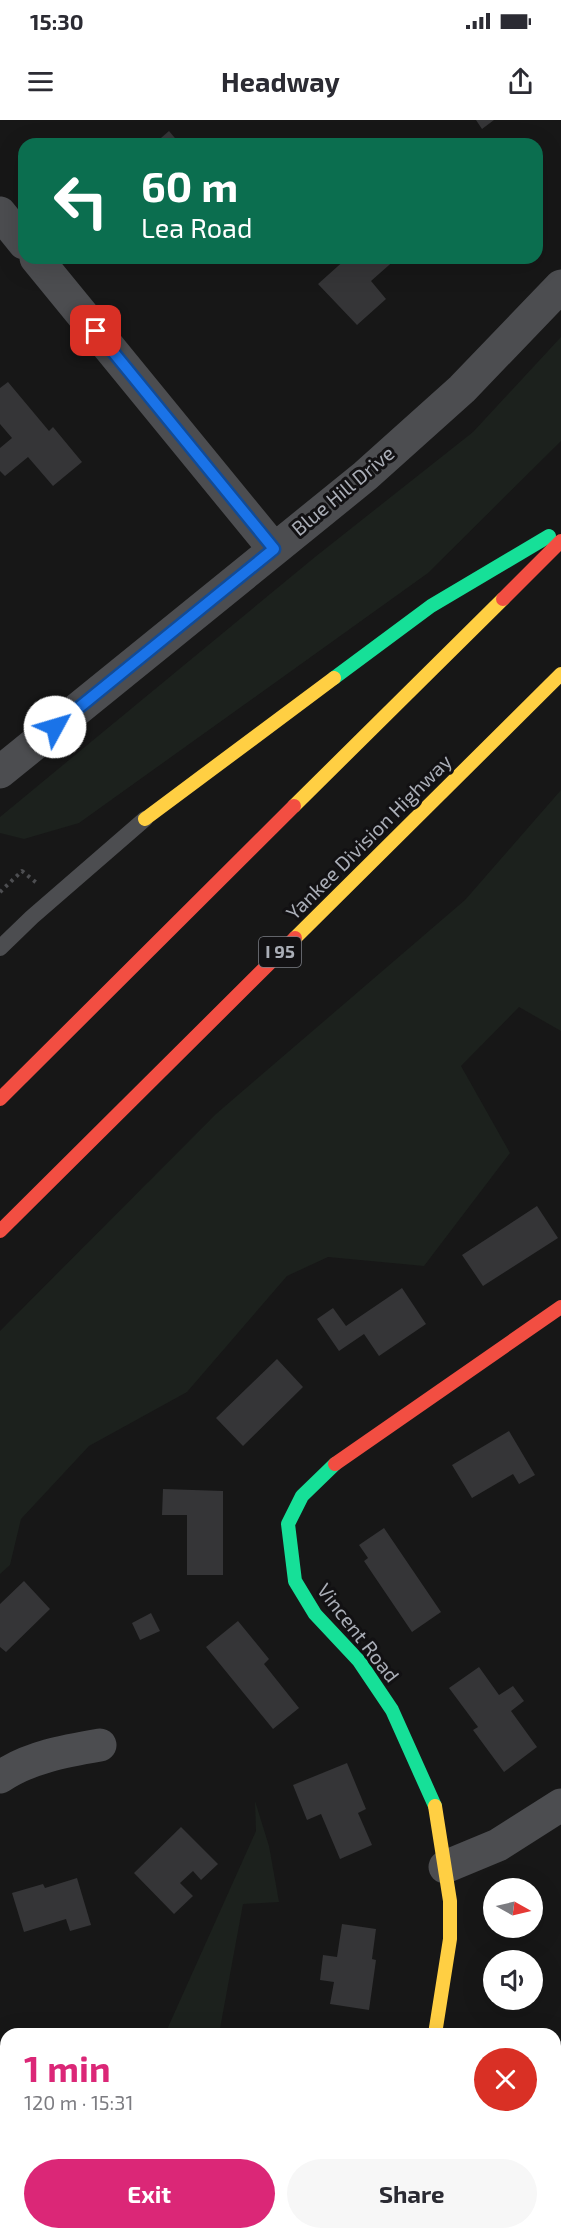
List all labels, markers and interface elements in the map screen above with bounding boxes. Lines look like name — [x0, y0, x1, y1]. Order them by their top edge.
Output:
text: 15:30 — [30, 8, 84, 34]
icon: menu — [24, 65, 57, 98]
text: Headway — [221, 65, 340, 97]
icon: share — [504, 65, 537, 98]
text: 60 m — [141, 160, 238, 210]
icon: left — [42, 162, 120, 240]
text: Lea Road — [141, 211, 252, 243]
pin — [70, 305, 121, 356]
icon: arrive — [79, 314, 112, 347]
street label: Blue Hill Drive — [286, 440, 399, 540]
position arrow — [23, 695, 87, 759]
street label: Yankee Division Highway — [281, 748, 456, 924]
road number: I 95 — [259, 937, 301, 967]
street label: Vincent Road — [313, 1578, 405, 1687]
north arrow — [483, 1878, 543, 1938]
map controls — [483, 1878, 543, 2010]
button: sound — [483, 1950, 543, 2010]
text: 1 min — [24, 2046, 111, 2089]
button: close — [474, 2048, 537, 2111]
text: 120 m · 15:31 — [24, 2090, 133, 2114]
button: Exit — [24, 2159, 275, 2228]
button: Share — [287, 2159, 537, 2228]

